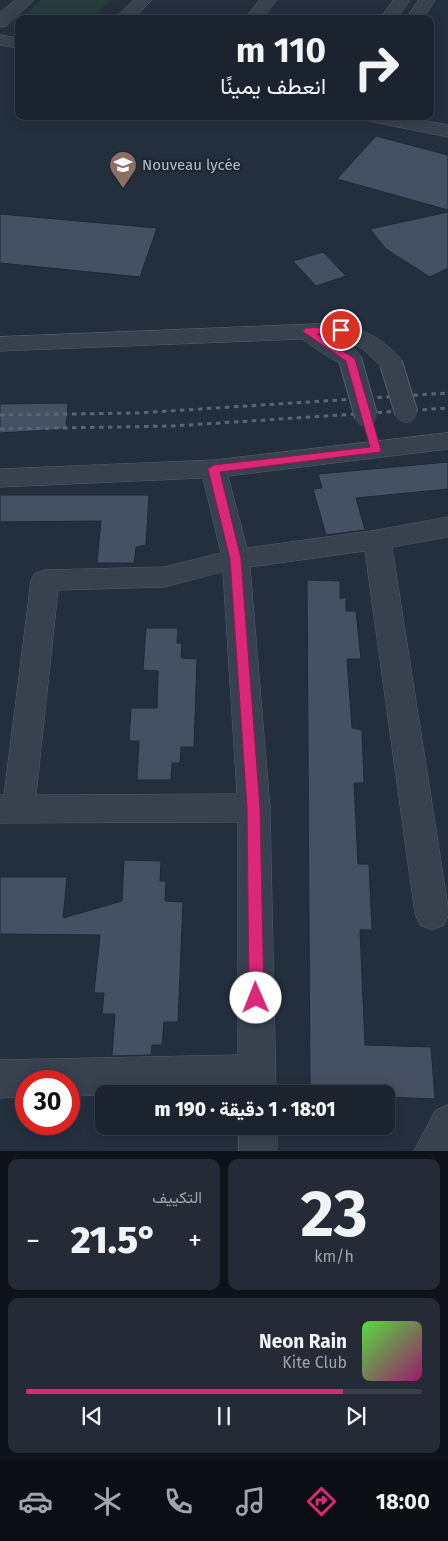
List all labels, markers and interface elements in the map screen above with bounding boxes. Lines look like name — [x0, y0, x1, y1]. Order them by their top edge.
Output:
text: 110 m — [236, 29, 326, 71]
icon: right — [344, 35, 409, 100]
text: انعطف يمينًا — [220, 73, 326, 100]
school or university icon: Nouveau lycée — [108, 150, 138, 189]
place label: Nouveau lycée — [142, 156, 241, 174]
pin — [320, 309, 362, 351]
icon: arrive — [327, 316, 355, 344]
position arrow — [229, 971, 281, 1023]
speed limit sign: 30 — [15, 1070, 80, 1135]
text: 18:01 · 1 دقيقة · 190 m — [155, 1098, 335, 1121]
text: 23 — [300, 1175, 368, 1253]
text: التكييف — [152, 1188, 202, 1207]
text: 21.5° — [71, 1217, 157, 1263]
text: − — [26, 1224, 40, 1257]
text: + — [188, 1224, 202, 1257]
text: km/h — [314, 1247, 354, 1266]
text: Neon Rain — [259, 1330, 347, 1353]
text: Kite Club — [282, 1353, 347, 1372]
icon: previous — [78, 1402, 106, 1430]
icon: pause — [210, 1402, 238, 1430]
icon: next — [342, 1402, 370, 1430]
icon: car — [18, 1484, 53, 1519]
icon: climate — [90, 1484, 125, 1519]
icon: phone — [161, 1484, 196, 1519]
icon: music — [233, 1484, 268, 1519]
icon: directions — [304, 1484, 339, 1519]
text: 18:00 — [376, 1488, 430, 1515]

